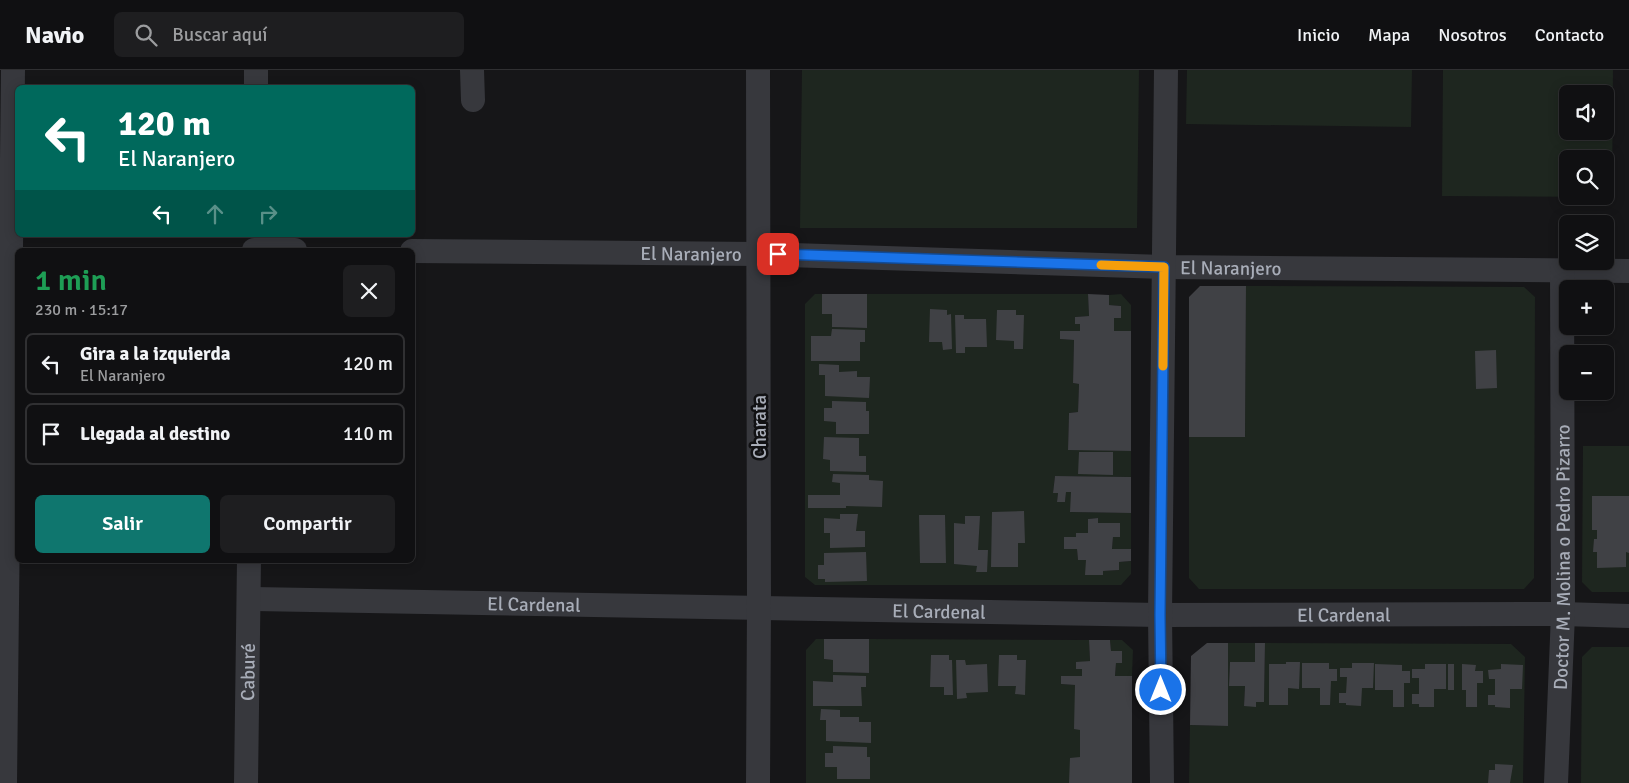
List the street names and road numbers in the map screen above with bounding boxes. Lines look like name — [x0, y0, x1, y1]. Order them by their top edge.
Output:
street label: El Naranjero — [640, 242, 742, 267]
street label: El Naranjero — [1180, 256, 1282, 281]
street label: Charata — [748, 395, 772, 459]
street label: Doctor M. Molina o Pedro Pizarro — [1549, 424, 1576, 690]
street label: El Cardenal — [487, 592, 581, 618]
street label: El Cardenal — [892, 599, 986, 625]
street label: El Cardenal — [1297, 603, 1391, 628]
street label: Caburé — [236, 643, 261, 701]

